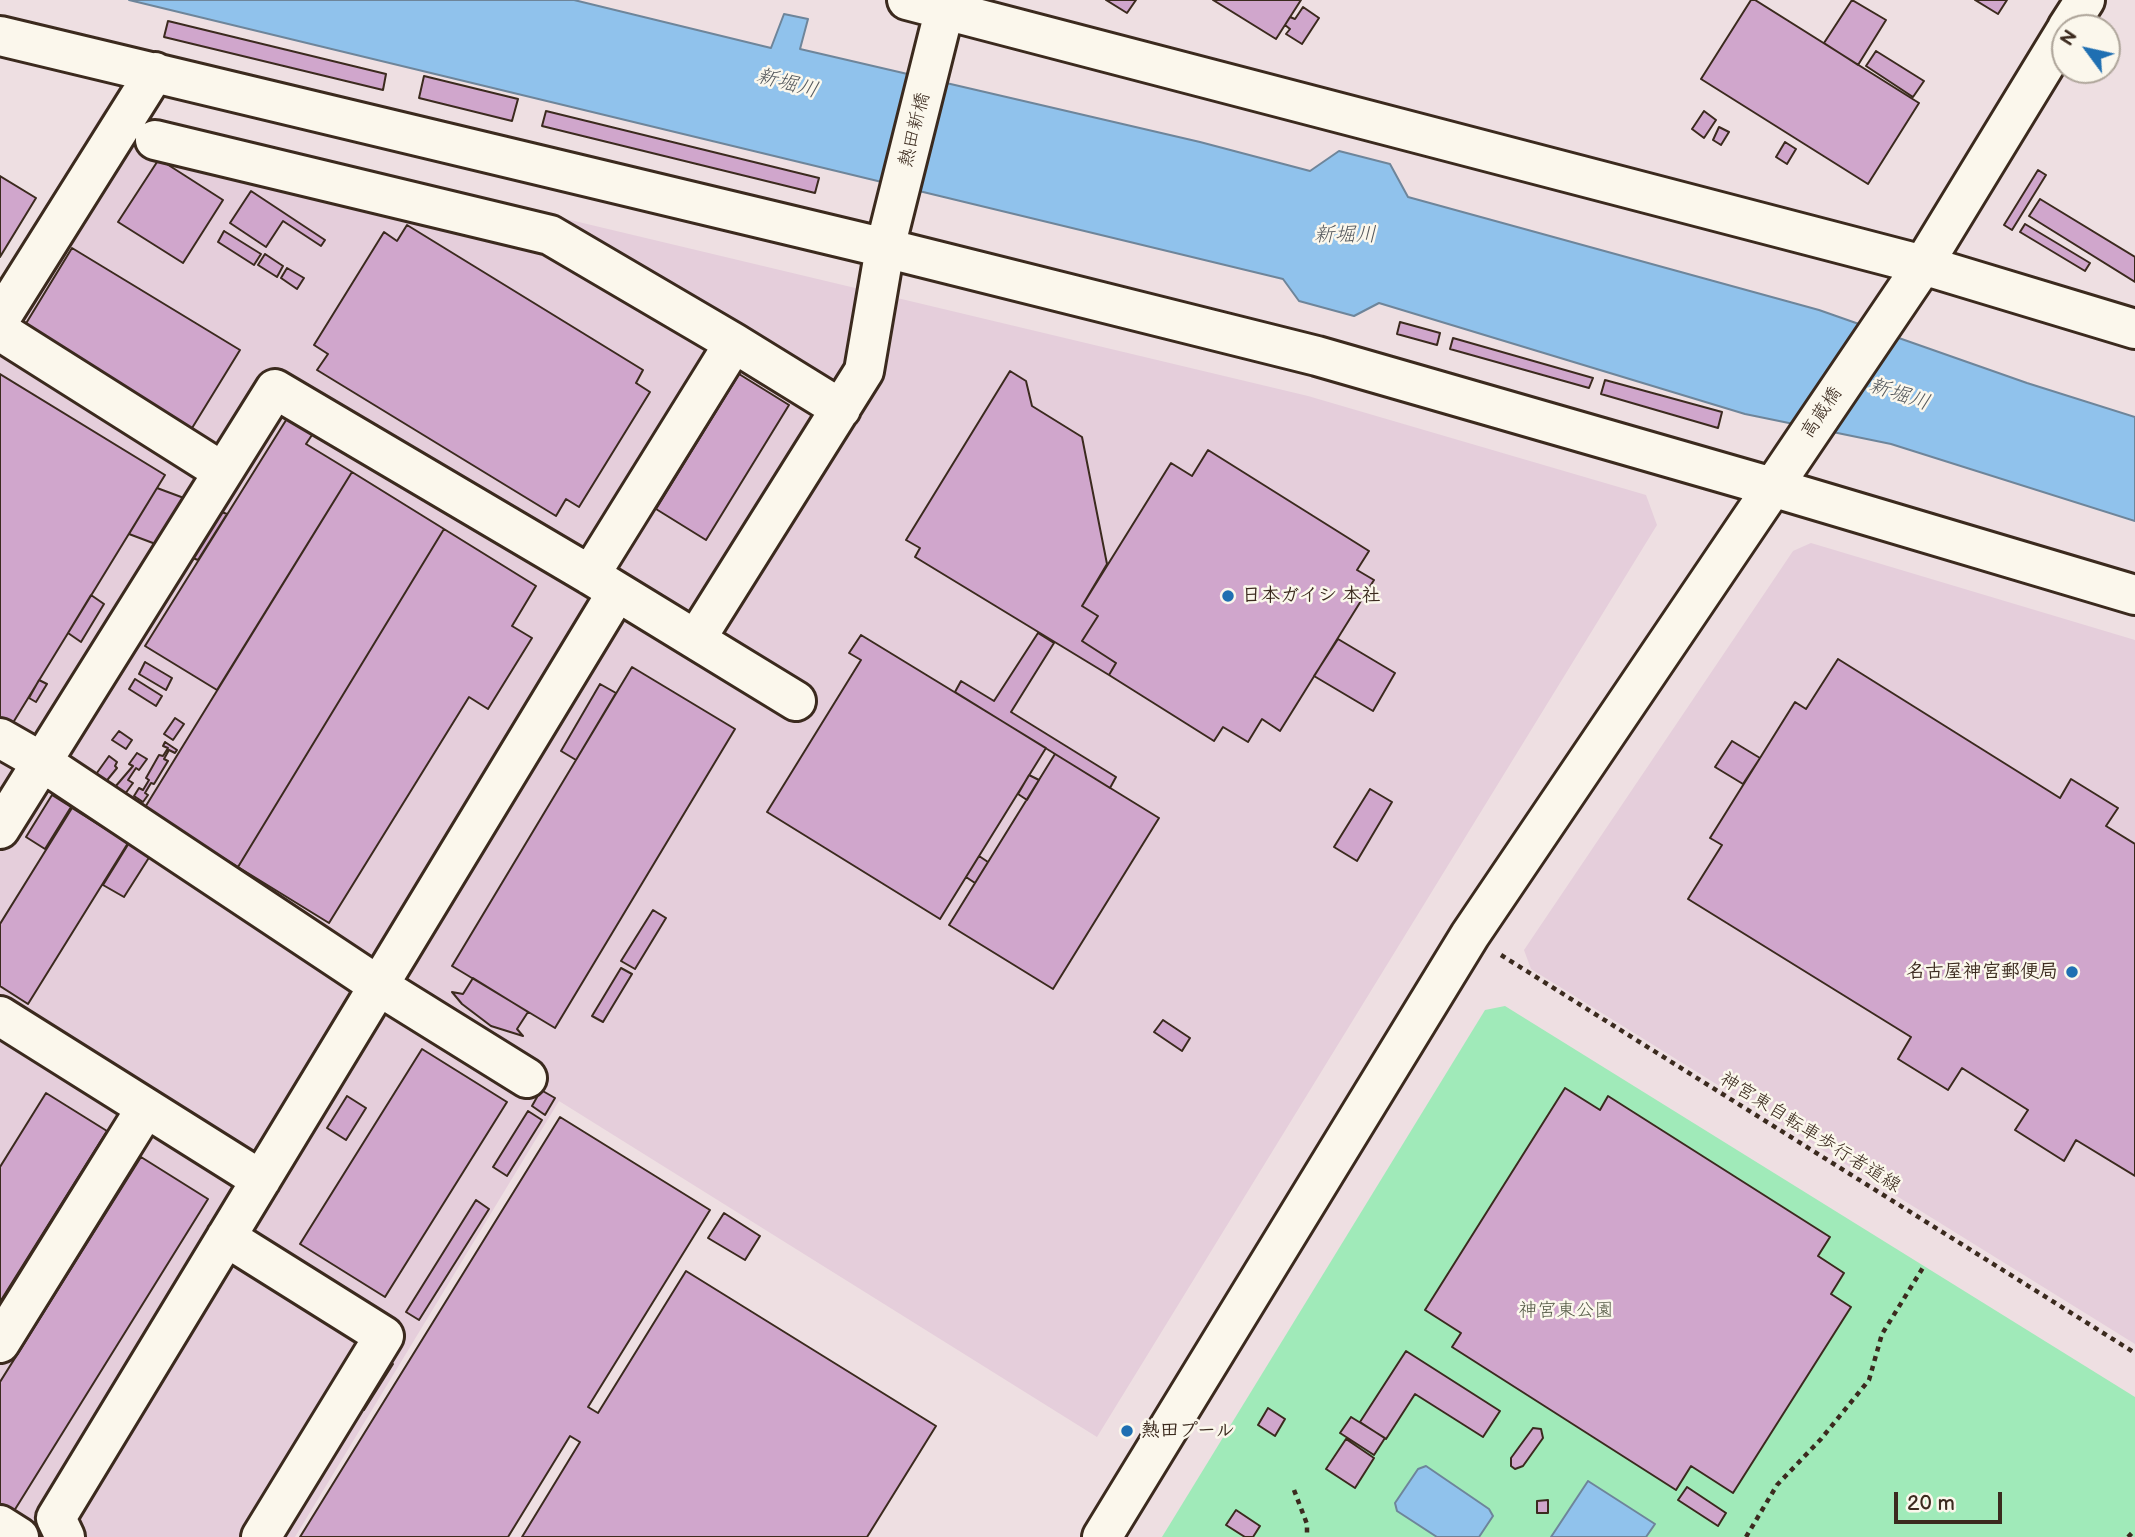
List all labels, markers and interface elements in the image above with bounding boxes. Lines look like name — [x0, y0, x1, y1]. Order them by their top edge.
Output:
north arrow — [2051, 14, 2121, 84]
text: N — [2056, 26, 2083, 51]
water label: 新堀川 — [753, 64, 821, 104]
street label: 熱田新橋 — [895, 90, 935, 170]
water label: 新堀川 — [1314, 223, 1376, 249]
water label: 新堀川 — [1865, 373, 1933, 417]
street label: 高蔵橋 — [1797, 383, 1847, 443]
place label: 日本ガイシ 本社 — [1242, 585, 1380, 607]
marker: 日本ガイシ 本社 — [1220, 588, 1236, 604]
place label: 名古屋神宮郵便局 — [1906, 961, 2058, 983]
marker: 名古屋神宮郵便局 — [2064, 964, 2080, 980]
street label: 神宮東自転車歩行者道線 — [1715, 1068, 1905, 1198]
park label: 神宮東公園 — [1519, 1300, 1613, 1322]
place label: 熱田プール — [1141, 1420, 1235, 1442]
marker: 熱田プール — [1119, 1423, 1135, 1439]
scale bar — [1897, 1478, 2006, 1522]
text: 20 m — [1907, 1491, 1955, 1516]

